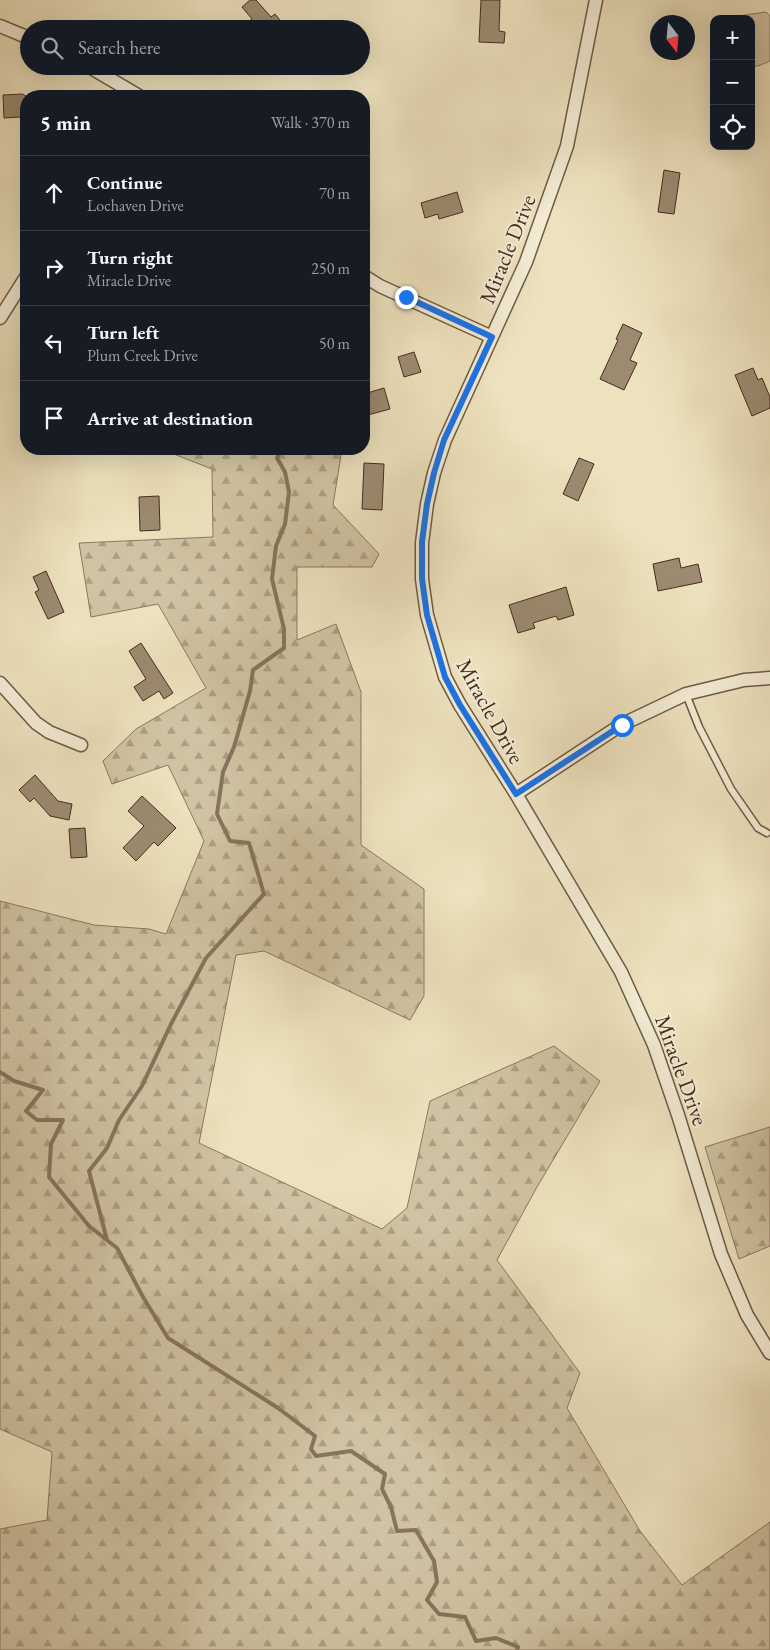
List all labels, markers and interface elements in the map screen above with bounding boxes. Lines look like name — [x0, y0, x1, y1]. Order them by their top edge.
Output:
north arrow — [650, 15, 695, 60]
map controls — [710, 15, 755, 150]
button: + — [710, 15, 755, 60]
search box — [20, 20, 370, 75]
icon: search — [38, 34, 66, 62]
text: Search here — [78, 35, 160, 60]
button: − — [710, 60, 755, 105]
button: locate — [710, 105, 755, 150]
text: 5 min — [40, 109, 91, 136]
text: Walk · 370 m — [271, 112, 350, 133]
text: Continue — [87, 170, 162, 195]
icon: ahead — [40, 179, 68, 207]
text: 70 m — [319, 183, 350, 204]
street label: Miracle Drive — [472, 190, 543, 308]
text: Lochaven Drive — [87, 195, 184, 216]
text: Turn right — [87, 245, 173, 270]
icon: right — [40, 254, 68, 282]
text: 250 m — [311, 258, 350, 279]
text: Miracle Drive — [87, 270, 171, 291]
route end — [395, 286, 418, 309]
text: Turn left — [87, 320, 159, 345]
icon: left — [40, 329, 68, 357]
text: 50 m — [319, 333, 350, 354]
text: Plum Creek Drive — [87, 345, 198, 366]
icon: arrive — [40, 404, 68, 432]
text: Arrive at destination — [87, 406, 253, 431]
street label: Miracle Drive — [450, 654, 531, 769]
route start — [611, 714, 634, 737]
street label: Miracle Drive — [648, 1011, 715, 1130]

